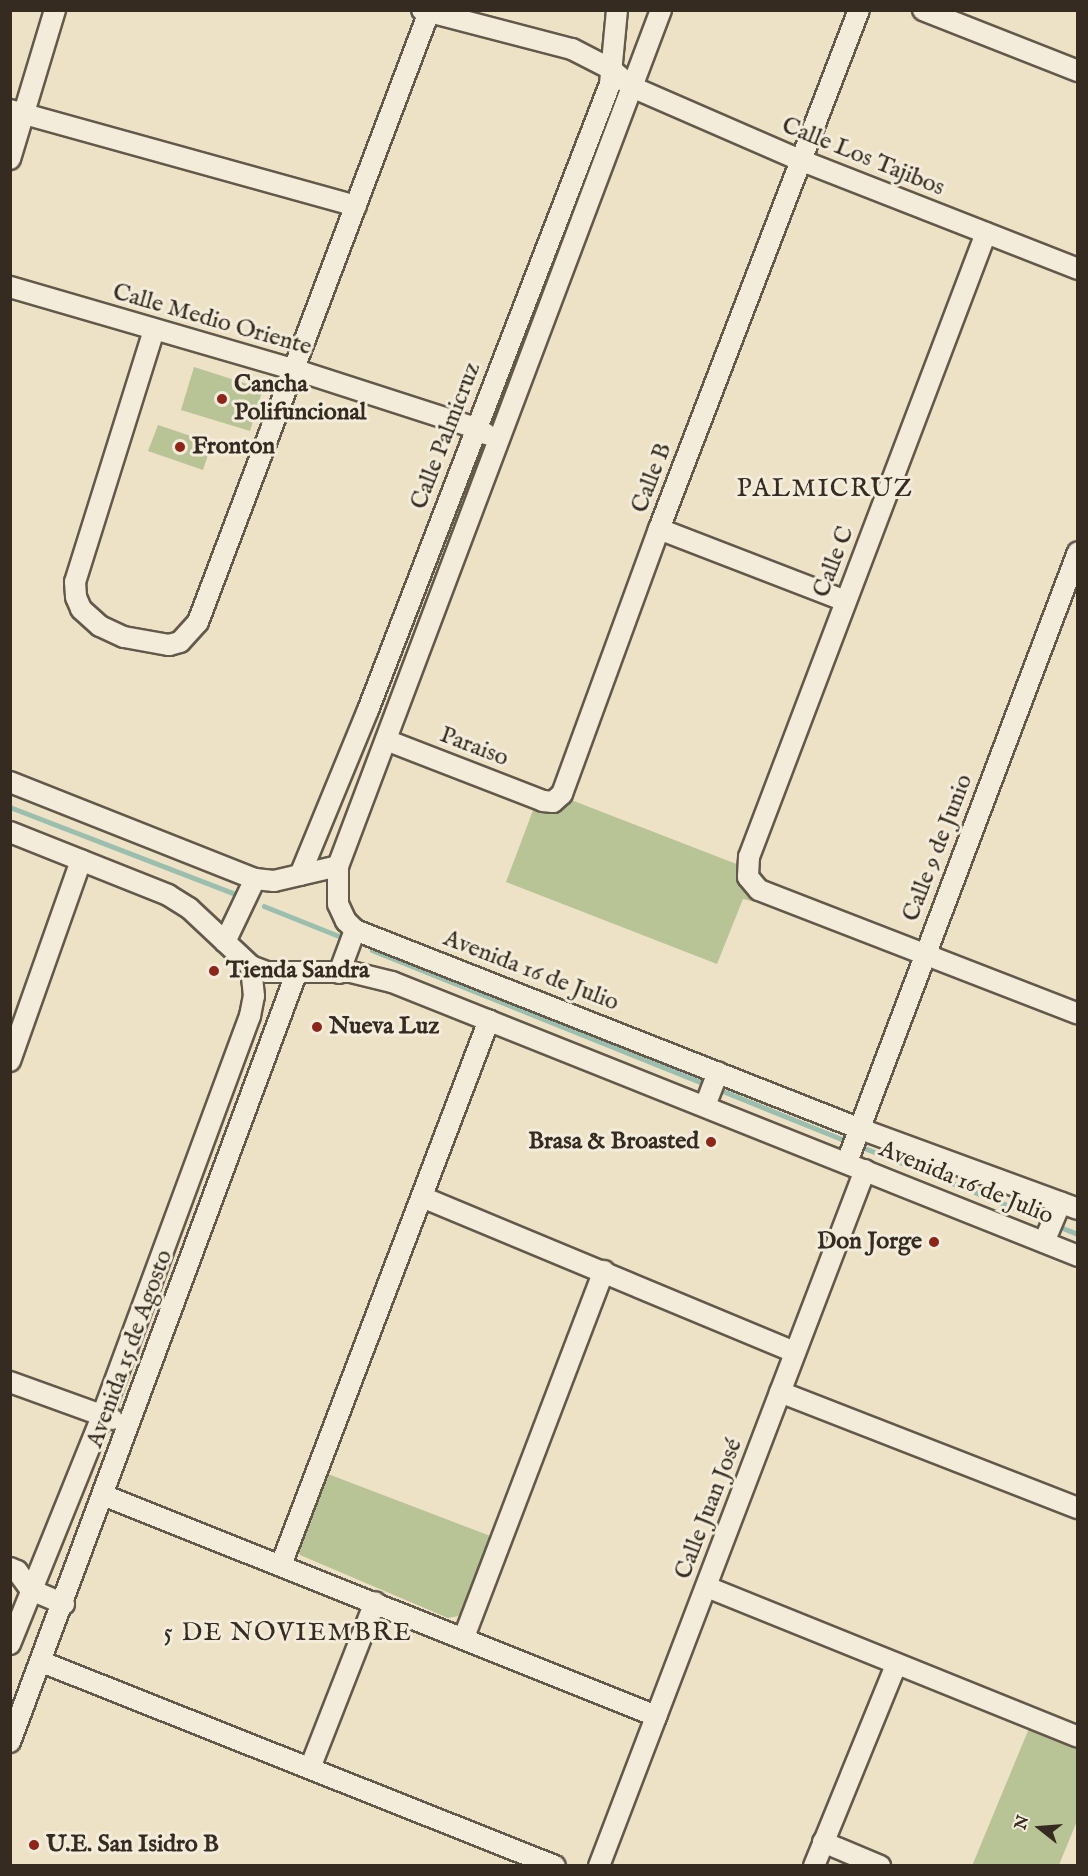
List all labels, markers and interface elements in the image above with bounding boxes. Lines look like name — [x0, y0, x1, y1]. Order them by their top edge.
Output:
street label: Calle Los Tajibos — [777, 111, 949, 203]
street label: Calle Medio Oriente — [109, 278, 315, 362]
street label: Calle Palmicruz — [405, 358, 487, 514]
place label: Cancha Polifuncional — [234, 371, 366, 427]
marker: Cancha Polifuncional — [215, 392, 229, 406]
place label: Fronton — [192, 433, 275, 461]
street label: Calle B — [626, 439, 678, 517]
marker: Fronton — [173, 440, 187, 454]
district label: PALMICRUZ — [737, 473, 913, 505]
street label: Calle C — [807, 522, 861, 602]
street label: Paraiso — [436, 721, 512, 773]
street label: Calle 9 de Junio — [897, 770, 979, 926]
street label: Avenida 16 de Julio — [439, 924, 623, 1018]
place label: Tienda Sandra — [226, 957, 369, 985]
marker: Tienda Sandra — [207, 964, 221, 978]
place label: Nueva Luz — [329, 1013, 439, 1041]
marker: Nueva Luz — [310, 1020, 324, 1034]
place label: Brasa & Broasted — [528, 1128, 699, 1156]
marker: Brasa & Broasted — [704, 1135, 718, 1149]
street label: Avenida 16 de Julio — [875, 1135, 1057, 1231]
place label: Don Jorge — [817, 1228, 922, 1256]
marker: Don Jorge — [927, 1235, 941, 1249]
street label: Avenida 15 de Agosto — [81, 1246, 179, 1452]
street label: Calle Juan José — [669, 1435, 749, 1583]
district label: 5 DE NOVIEMBRE — [163, 1617, 413, 1649]
north arrow — [1010, 1798, 1070, 1858]
text: N — [1011, 1813, 1034, 1832]
place label: U.E. San Isidro B — [46, 1831, 219, 1859]
marker: U.E. San Isidro B — [27, 1838, 41, 1852]

